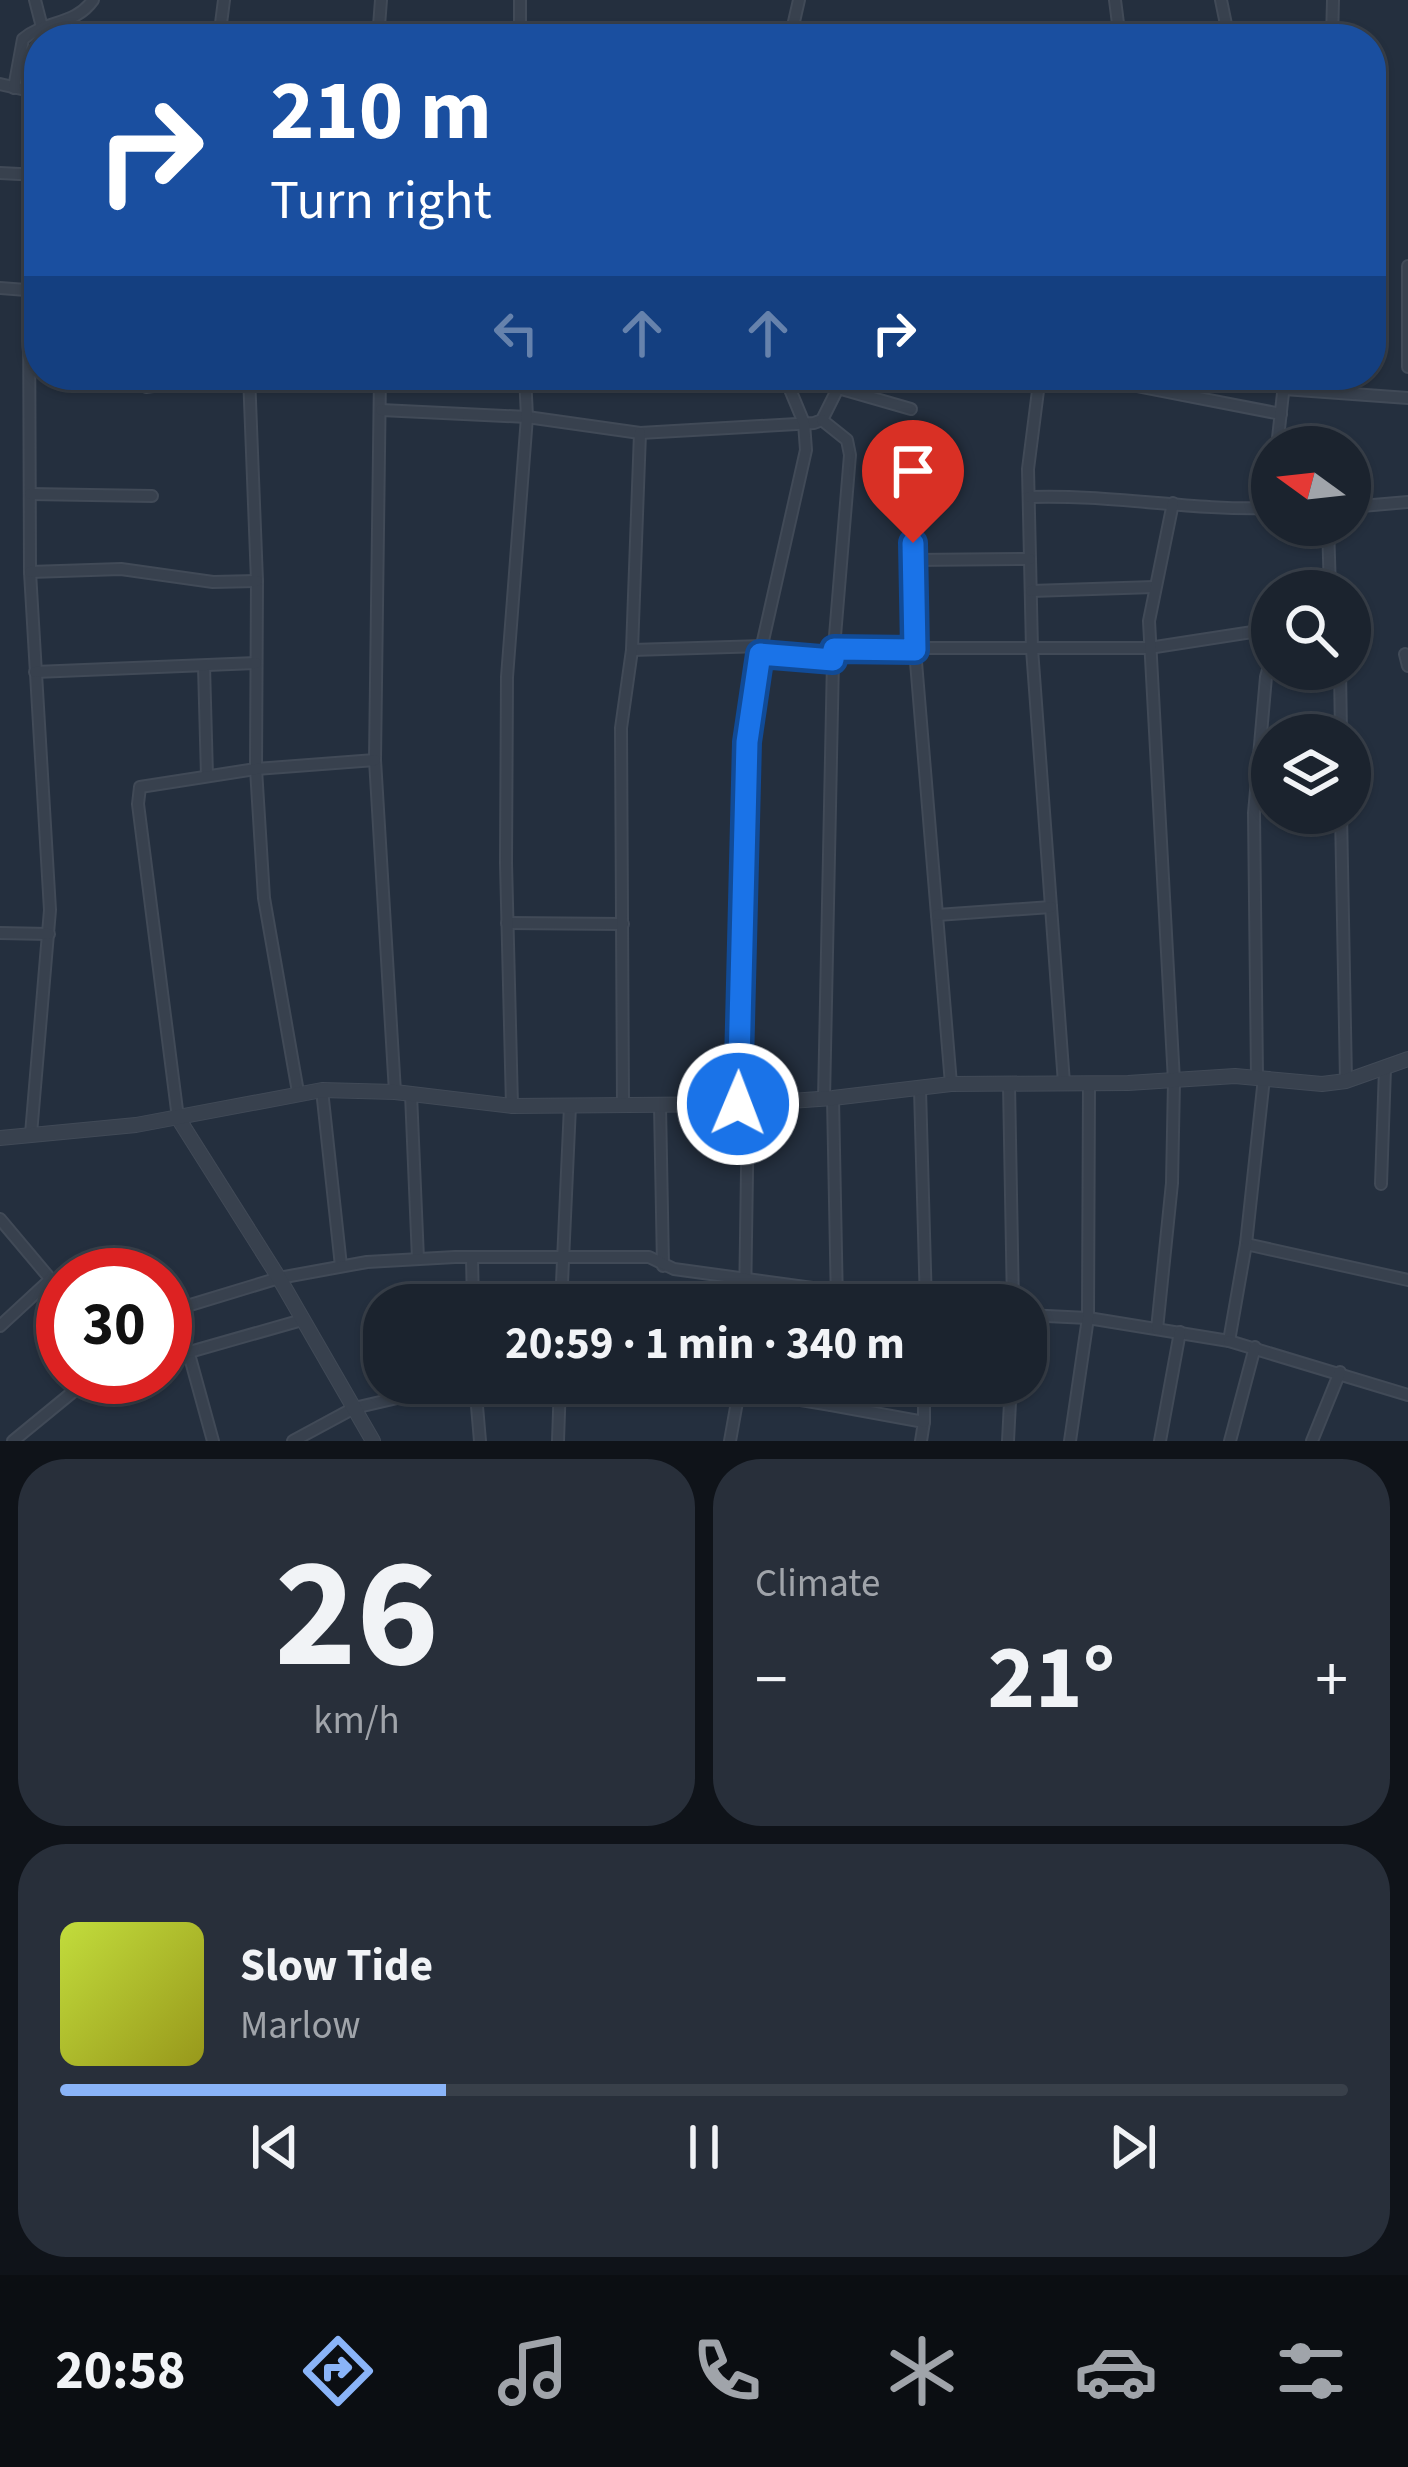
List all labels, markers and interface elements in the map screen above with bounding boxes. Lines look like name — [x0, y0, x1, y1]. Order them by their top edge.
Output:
text: 210 m — [270, 52, 492, 172]
icon: right — [72, 72, 228, 228]
text: Turn right — [270, 163, 492, 240]
icon: left — [483, 300, 549, 366]
icon: ahead — [609, 300, 675, 366]
icon: ahead — [735, 300, 801, 366]
icon: right — [861, 300, 927, 366]
pin — [862, 420, 964, 543]
north arrow — [1251, 426, 1371, 546]
map controls — [1251, 426, 1371, 834]
icon: arrive — [880, 438, 946, 504]
button: search — [1251, 570, 1371, 690]
button: layers — [1251, 714, 1371, 834]
position arrow — [675, 1041, 801, 1167]
speed limit sign: 30 — [36, 1248, 192, 1404]
text: 20:59 · 1 min · 340 m — [505, 1312, 905, 1376]
text: 26 — [274, 1504, 439, 1726]
text: Climate — [755, 1556, 880, 1612]
text: 21° — [988, 1615, 1115, 1743]
text: − — [755, 1633, 788, 1727]
text: + — [1315, 1633, 1348, 1727]
text: km/h — [313, 1693, 400, 1749]
text: Slow Tide — [240, 1934, 433, 1998]
text: Marlow — [240, 1998, 361, 2054]
icon: previous — [242, 2114, 308, 2180]
icon: pause — [671, 2114, 737, 2180]
icon: next — [1100, 2114, 1166, 2180]
icon: directions — [296, 2329, 380, 2413]
icon: music — [491, 2329, 575, 2413]
icon: phone — [685, 2329, 769, 2413]
icon: climate — [880, 2329, 964, 2413]
icon: car — [1074, 2329, 1158, 2413]
icon: filters — [1269, 2329, 1353, 2413]
text: 20:58 — [55, 2333, 186, 2410]

